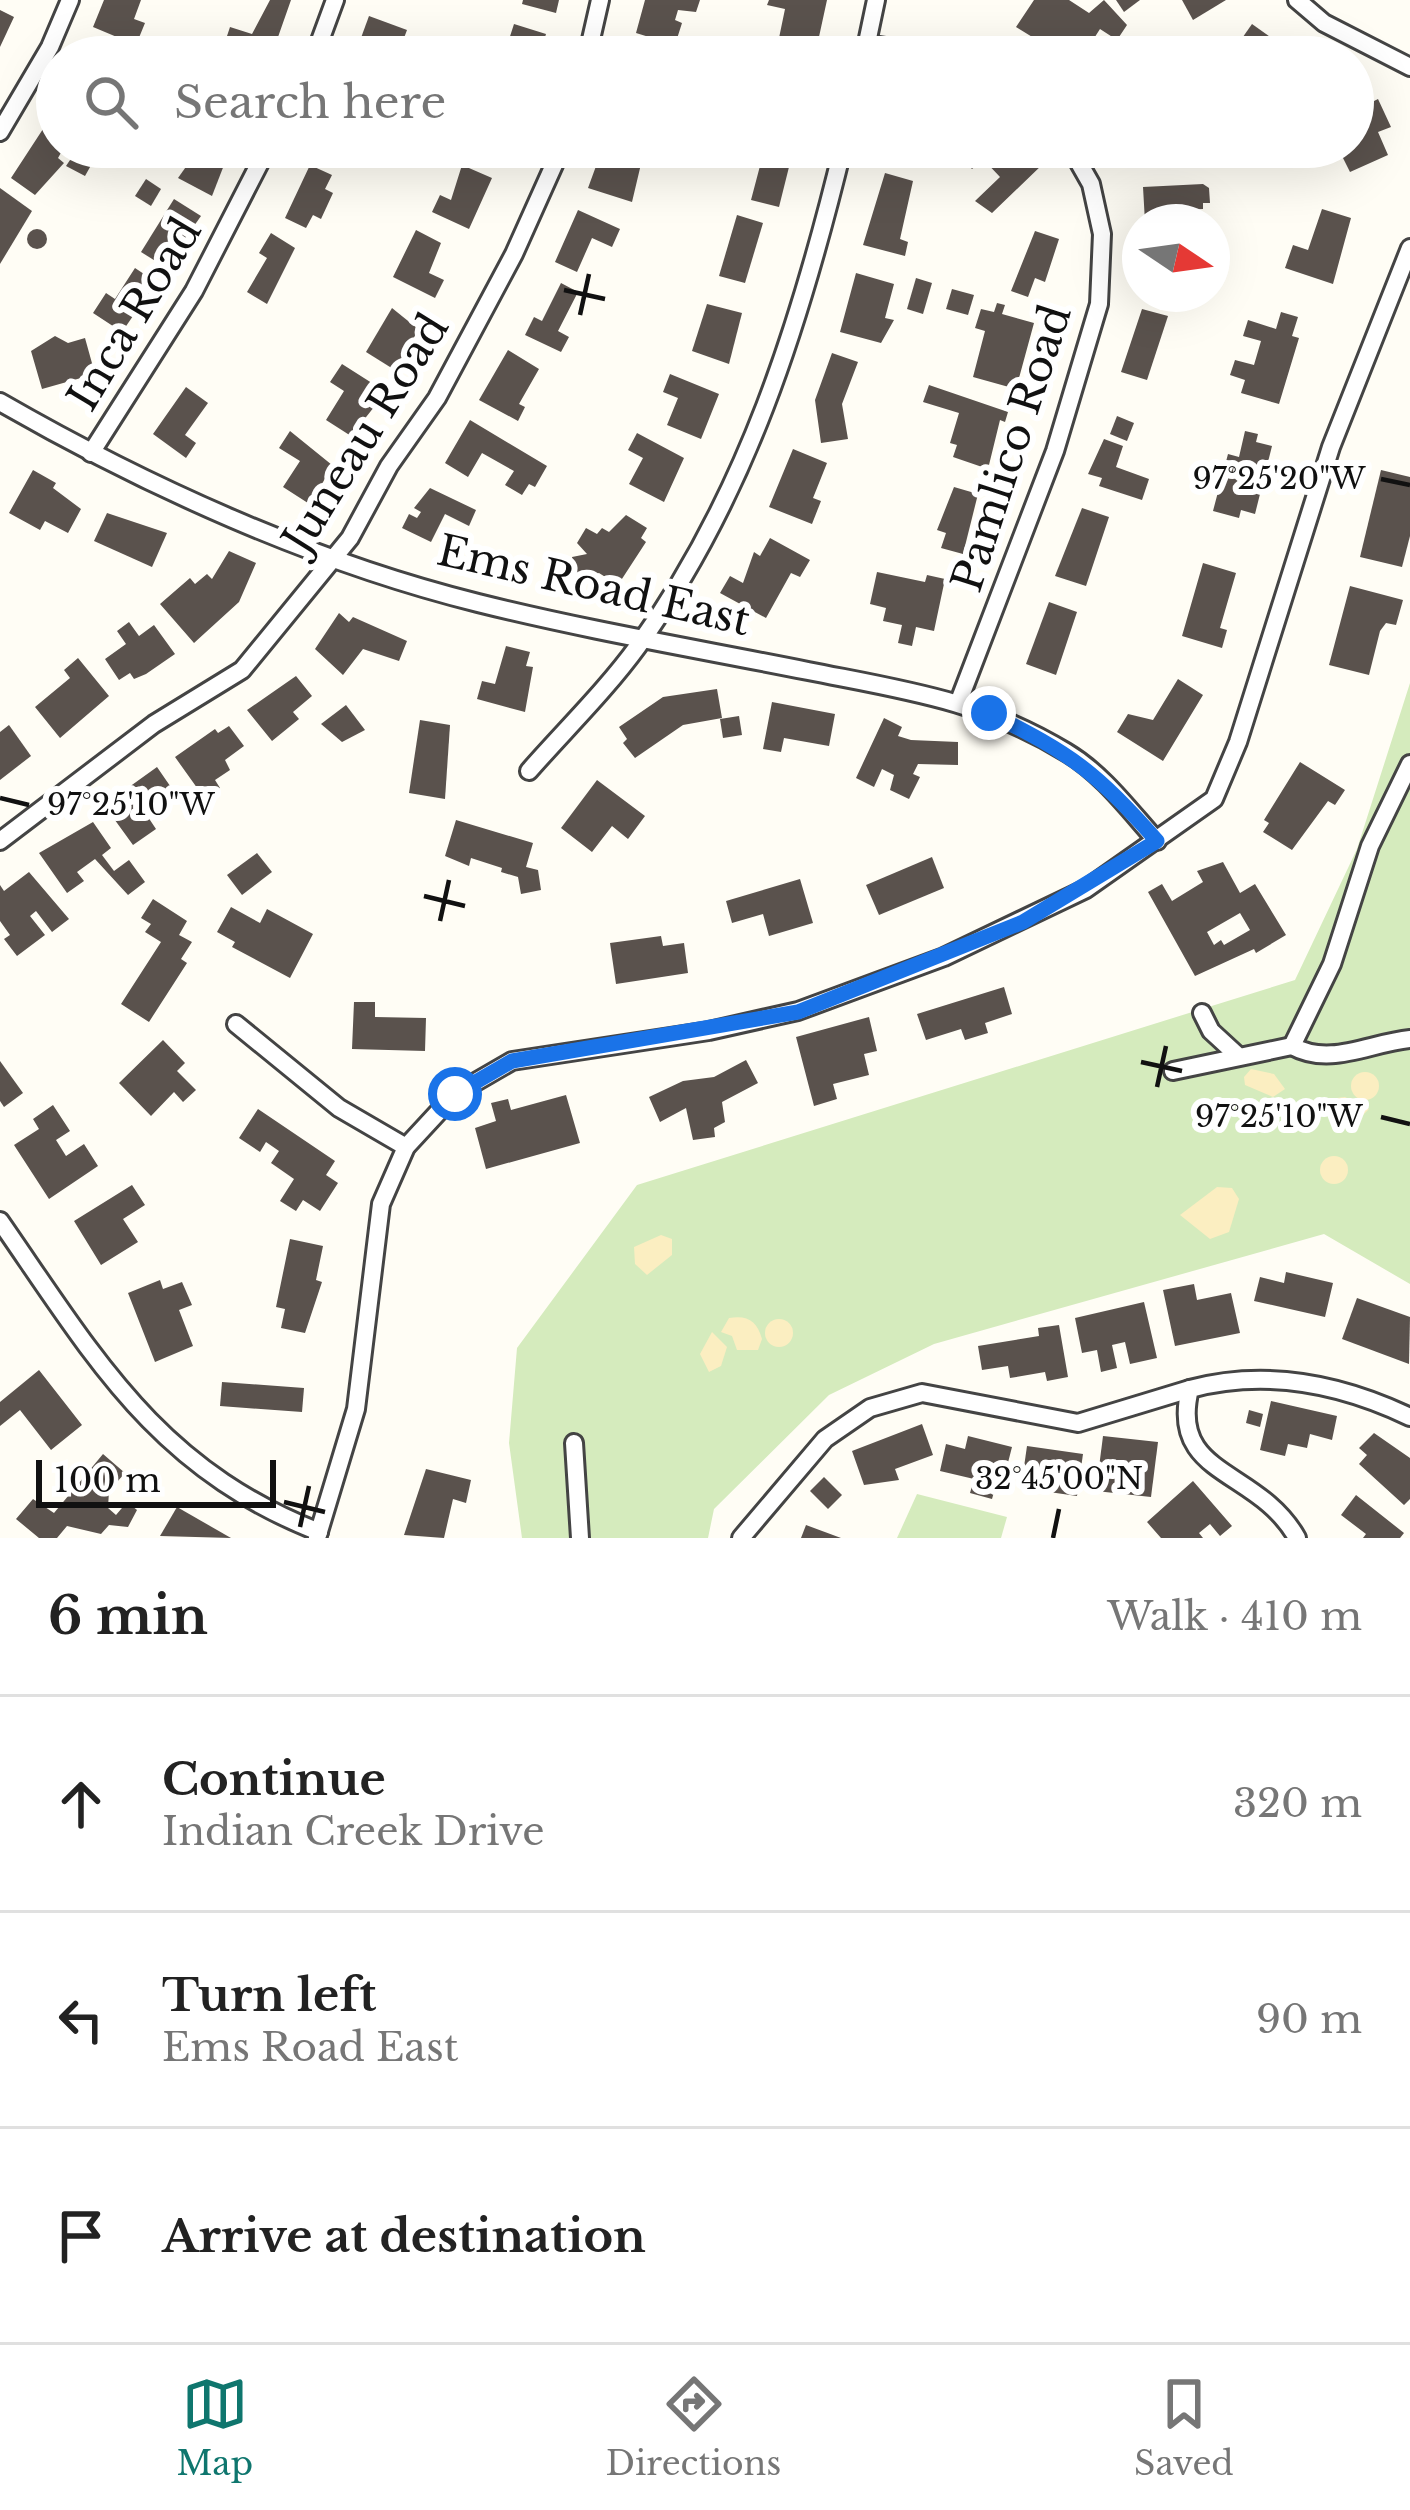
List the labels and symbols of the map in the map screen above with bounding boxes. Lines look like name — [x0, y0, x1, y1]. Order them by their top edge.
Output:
north arrow — [1122, 204, 1230, 312]
street label: Inca Road — [56, 208, 212, 420]
street label: Pamlico Road — [940, 298, 1082, 598]
street label: Juneau Road — [268, 304, 459, 566]
text: 97°25'20"W — [1193, 460, 1366, 497]
street label: Ems Road East — [433, 524, 755, 646]
route end — [962, 686, 1016, 740]
text: 97°25'10"W — [47, 786, 216, 823]
route start — [428, 1067, 482, 1121]
text: 97°25'10"W — [1195, 1098, 1364, 1135]
scale bar — [36, 1454, 276, 1507]
text: 32°45'00"N — [975, 1460, 1143, 1497]

